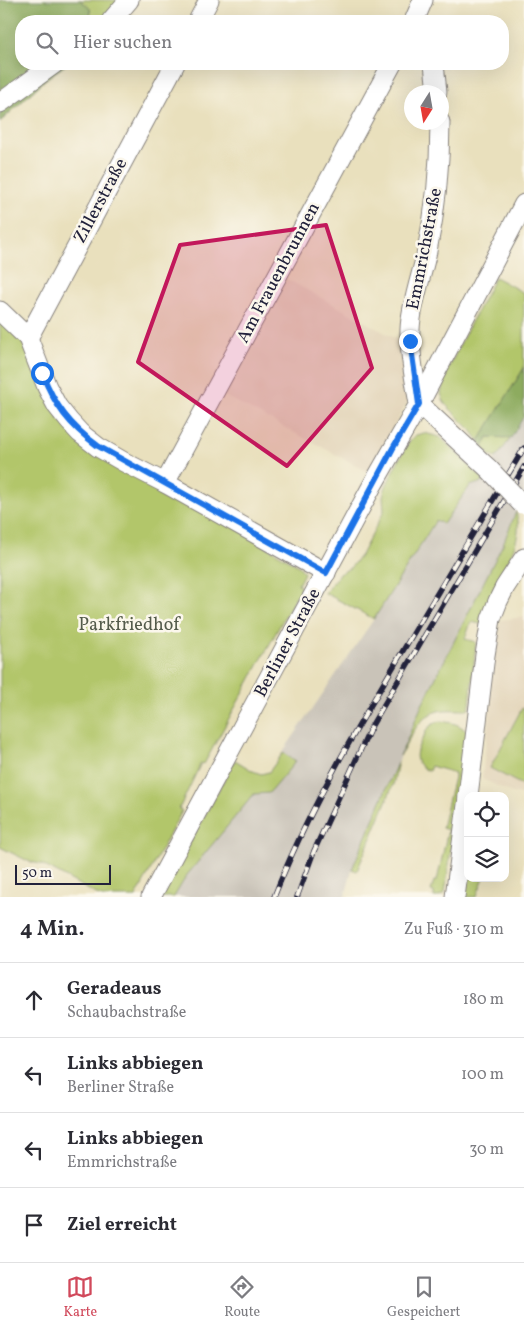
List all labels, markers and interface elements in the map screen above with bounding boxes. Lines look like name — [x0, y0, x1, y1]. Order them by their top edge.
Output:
search box — [15, 15, 509, 70]
icon: search — [33, 29, 61, 57]
text: Hier suchen — [73, 30, 172, 56]
north arrow — [404, 85, 449, 130]
street label: Zillerstraße — [68, 154, 134, 248]
street label: Emmrichstraße — [401, 186, 449, 312]
street label: Am Frauenbrunnen — [231, 198, 327, 348]
route end — [399, 330, 422, 353]
route start — [31, 362, 54, 385]
street label: Berliner Straße — [249, 584, 327, 702]
park label: Parkfriedhof — [78, 613, 181, 638]
map controls — [464, 792, 509, 882]
button: locate — [464, 792, 509, 837]
button: layers — [464, 837, 509, 882]
scale bar — [15, 862, 111, 885]
text: 50 m — [22, 864, 52, 883]
text: 4 Min. — [20, 915, 84, 944]
text: Zu Fuß · 310 m — [404, 919, 504, 941]
text: Geradeaus — [67, 976, 162, 1002]
icon: ahead — [20, 986, 48, 1014]
text: 180 m — [463, 989, 504, 1011]
text: Schaubachstraße — [67, 1002, 186, 1024]
text: Links abbiegen — [67, 1051, 204, 1077]
icon: left — [20, 1061, 48, 1089]
text: 100 m — [461, 1064, 504, 1086]
text: Berliner Straße — [67, 1077, 174, 1099]
text: Links abbiegen — [67, 1126, 204, 1152]
icon: left — [20, 1136, 48, 1164]
text: 30 m — [469, 1139, 504, 1161]
text: Emmrichstraße — [67, 1152, 177, 1174]
icon: arrive — [20, 1211, 48, 1239]
text: Ziel erreicht — [67, 1212, 177, 1238]
tab: Karte — [63, 1273, 97, 1322]
tab: Route — [224, 1273, 260, 1322]
tab: Gespeichert — [387, 1273, 461, 1322]

